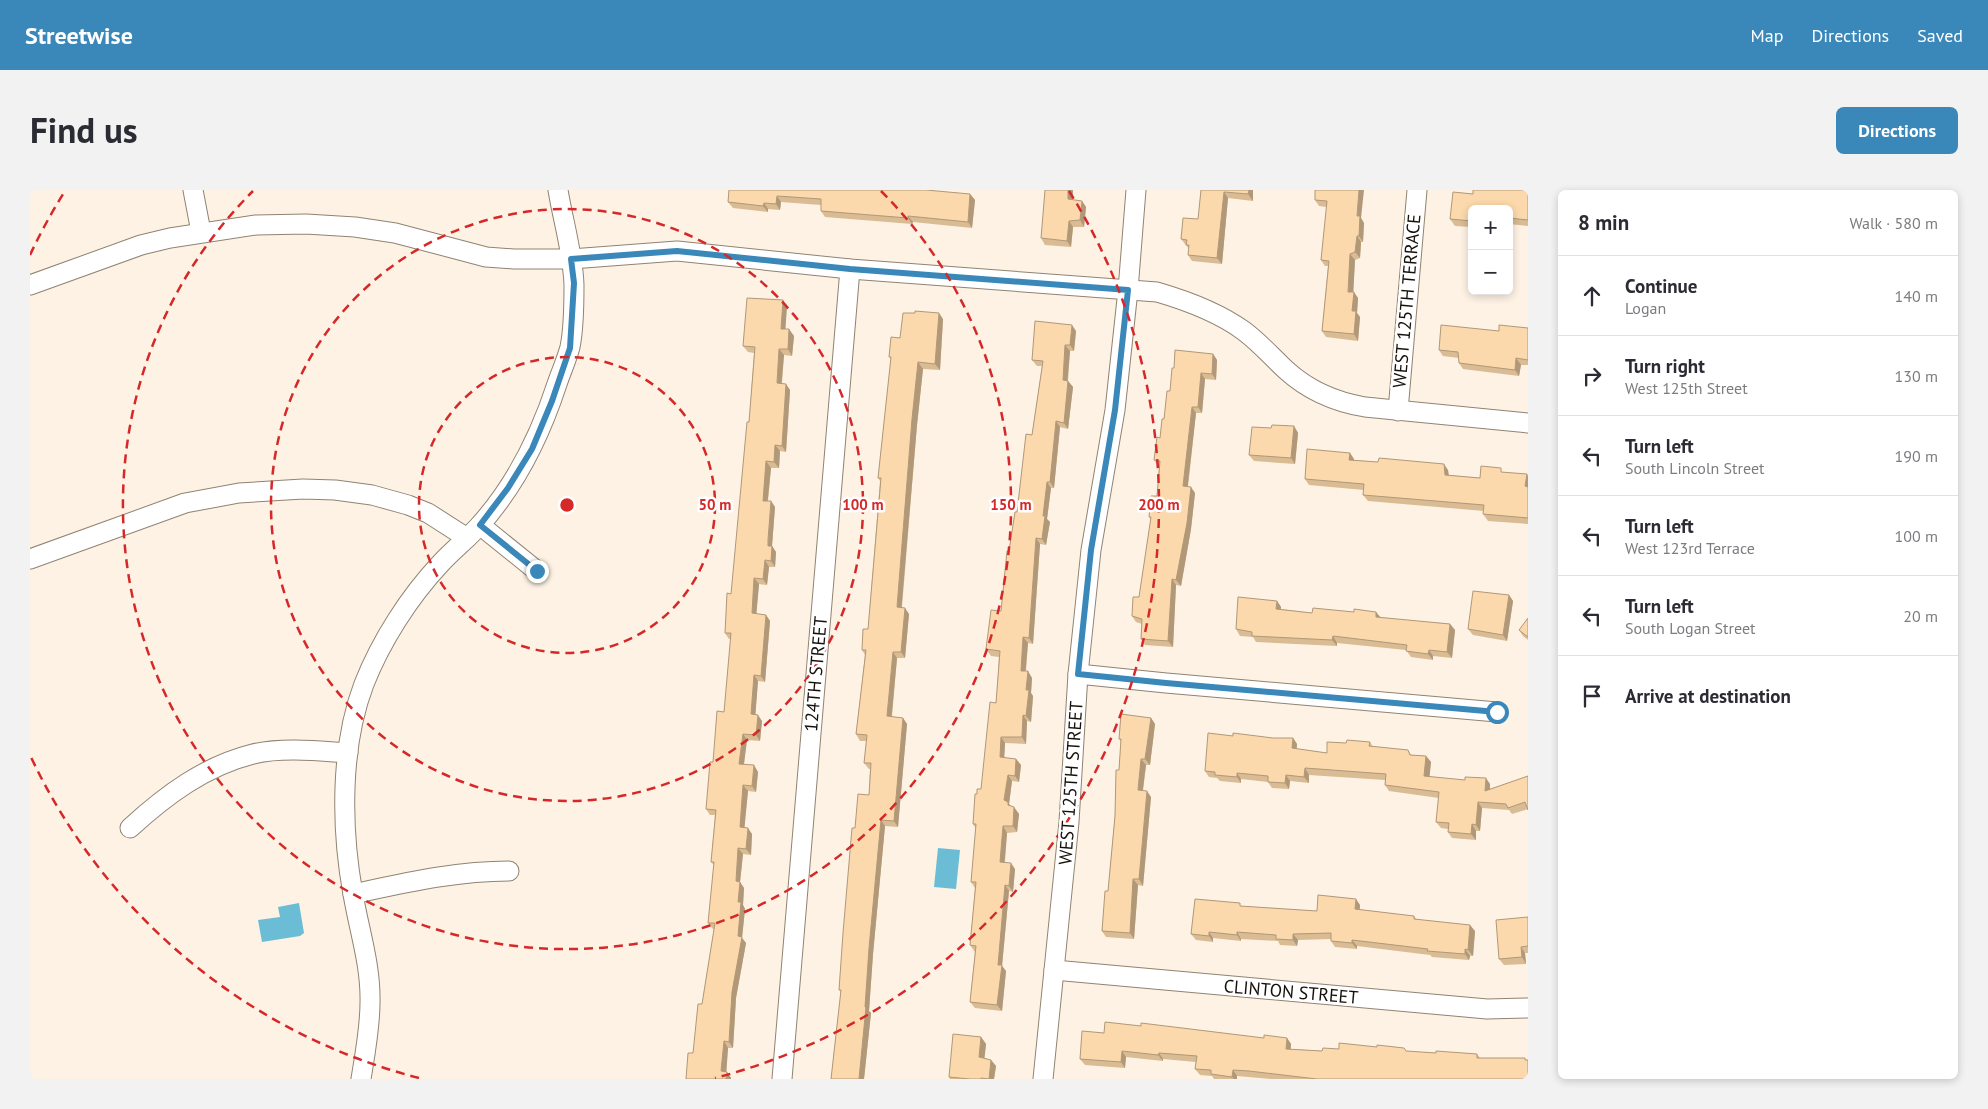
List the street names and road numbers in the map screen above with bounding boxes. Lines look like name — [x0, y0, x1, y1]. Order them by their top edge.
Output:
street label: WEST 125TH TERRACE — [1387, 213, 1426, 389]
street label: 124TH STREET — [799, 615, 832, 733]
street label: WEST 125TH STREET — [1053, 700, 1088, 866]
street label: CLINTON STREET — [1223, 974, 1359, 1009]

